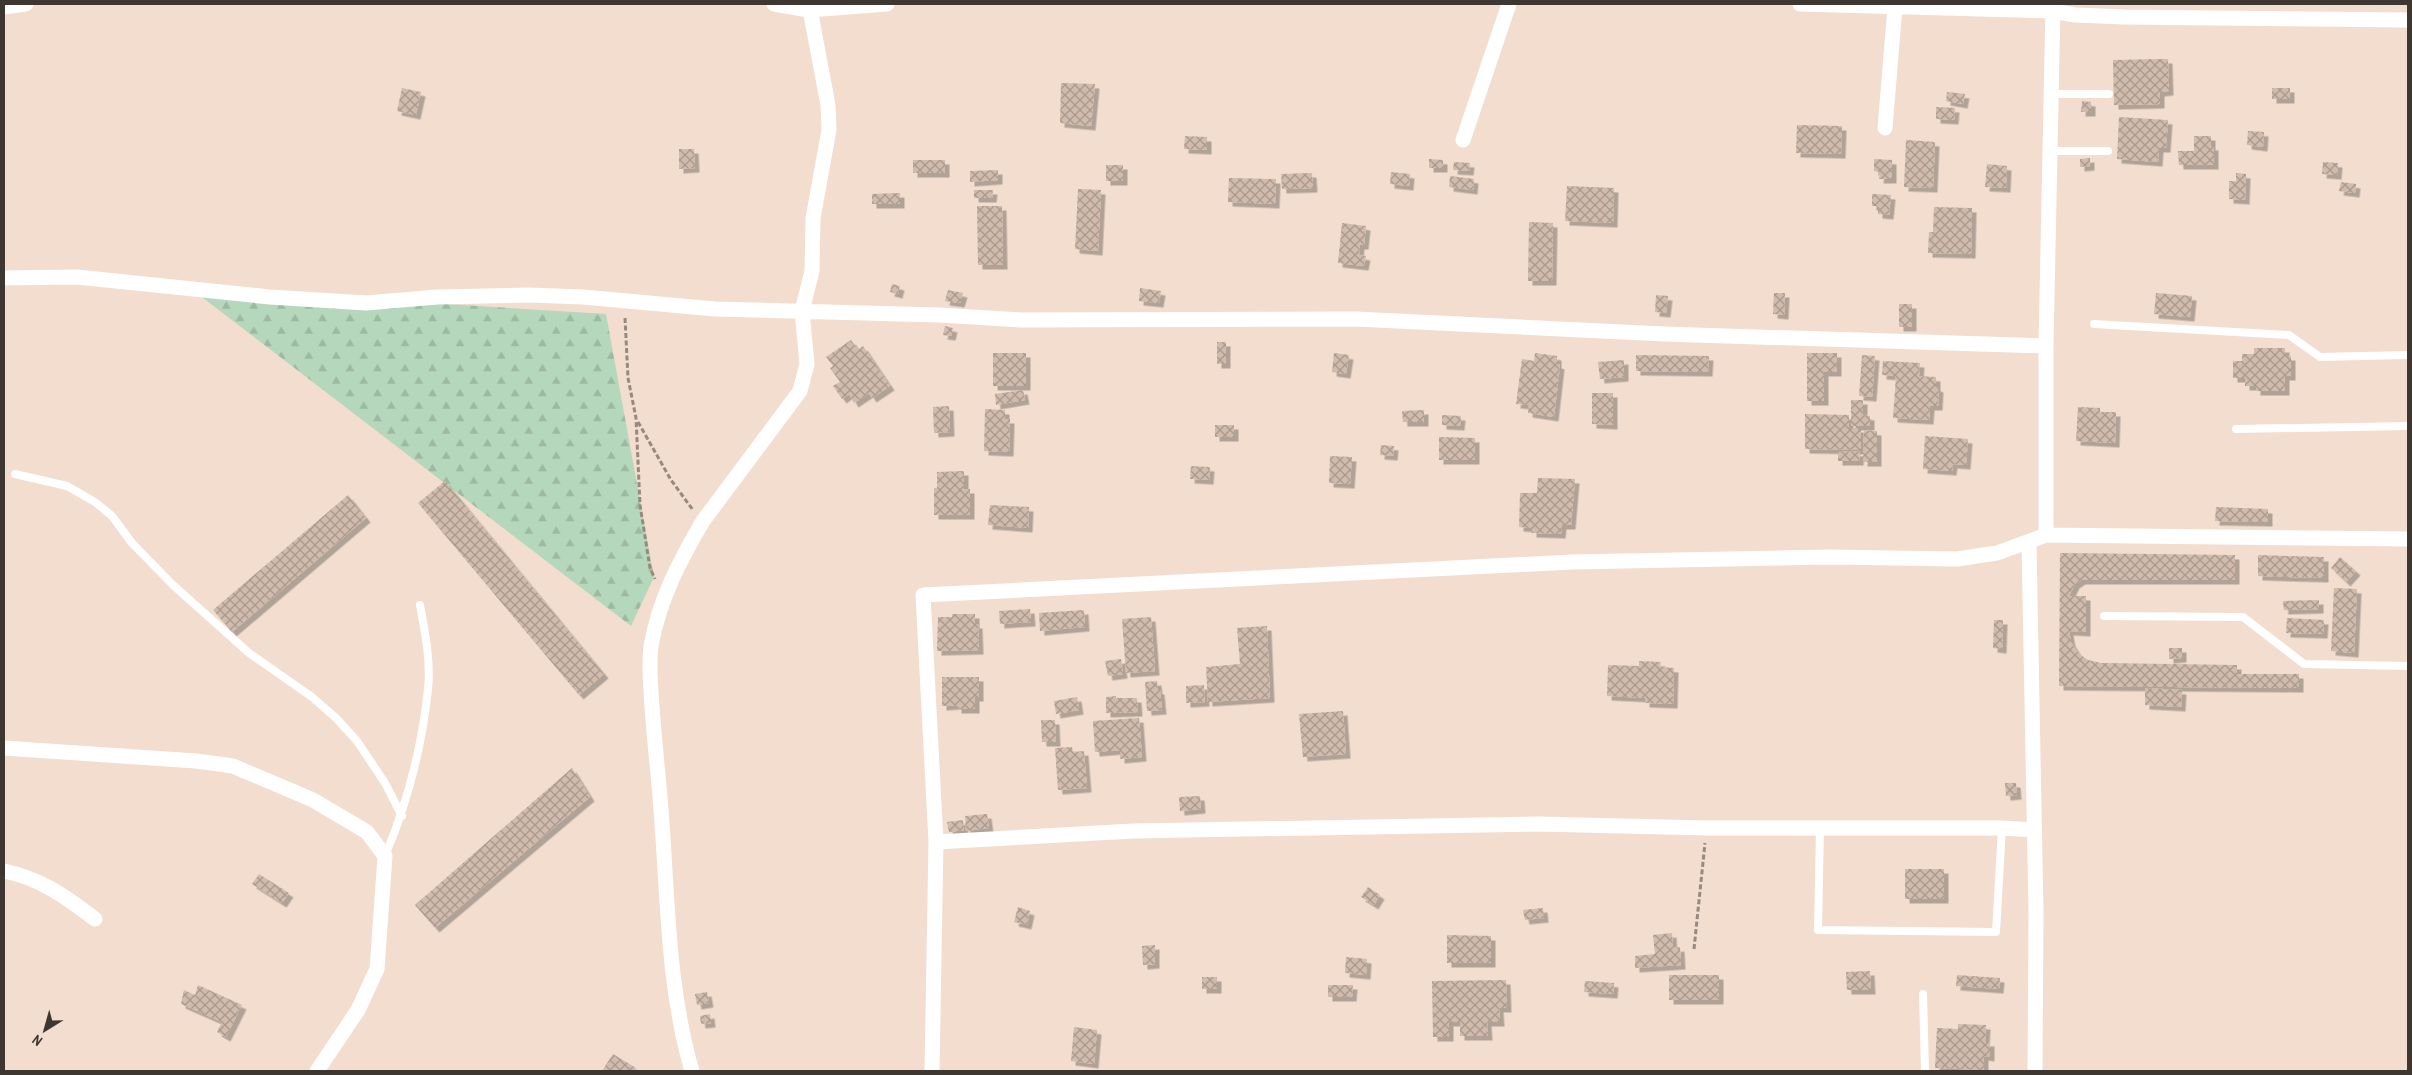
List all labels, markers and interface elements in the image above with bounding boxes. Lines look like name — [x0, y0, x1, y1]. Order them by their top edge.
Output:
north arrow — [20, 1005, 70, 1055]
text: N — [28, 1031, 46, 1050]

